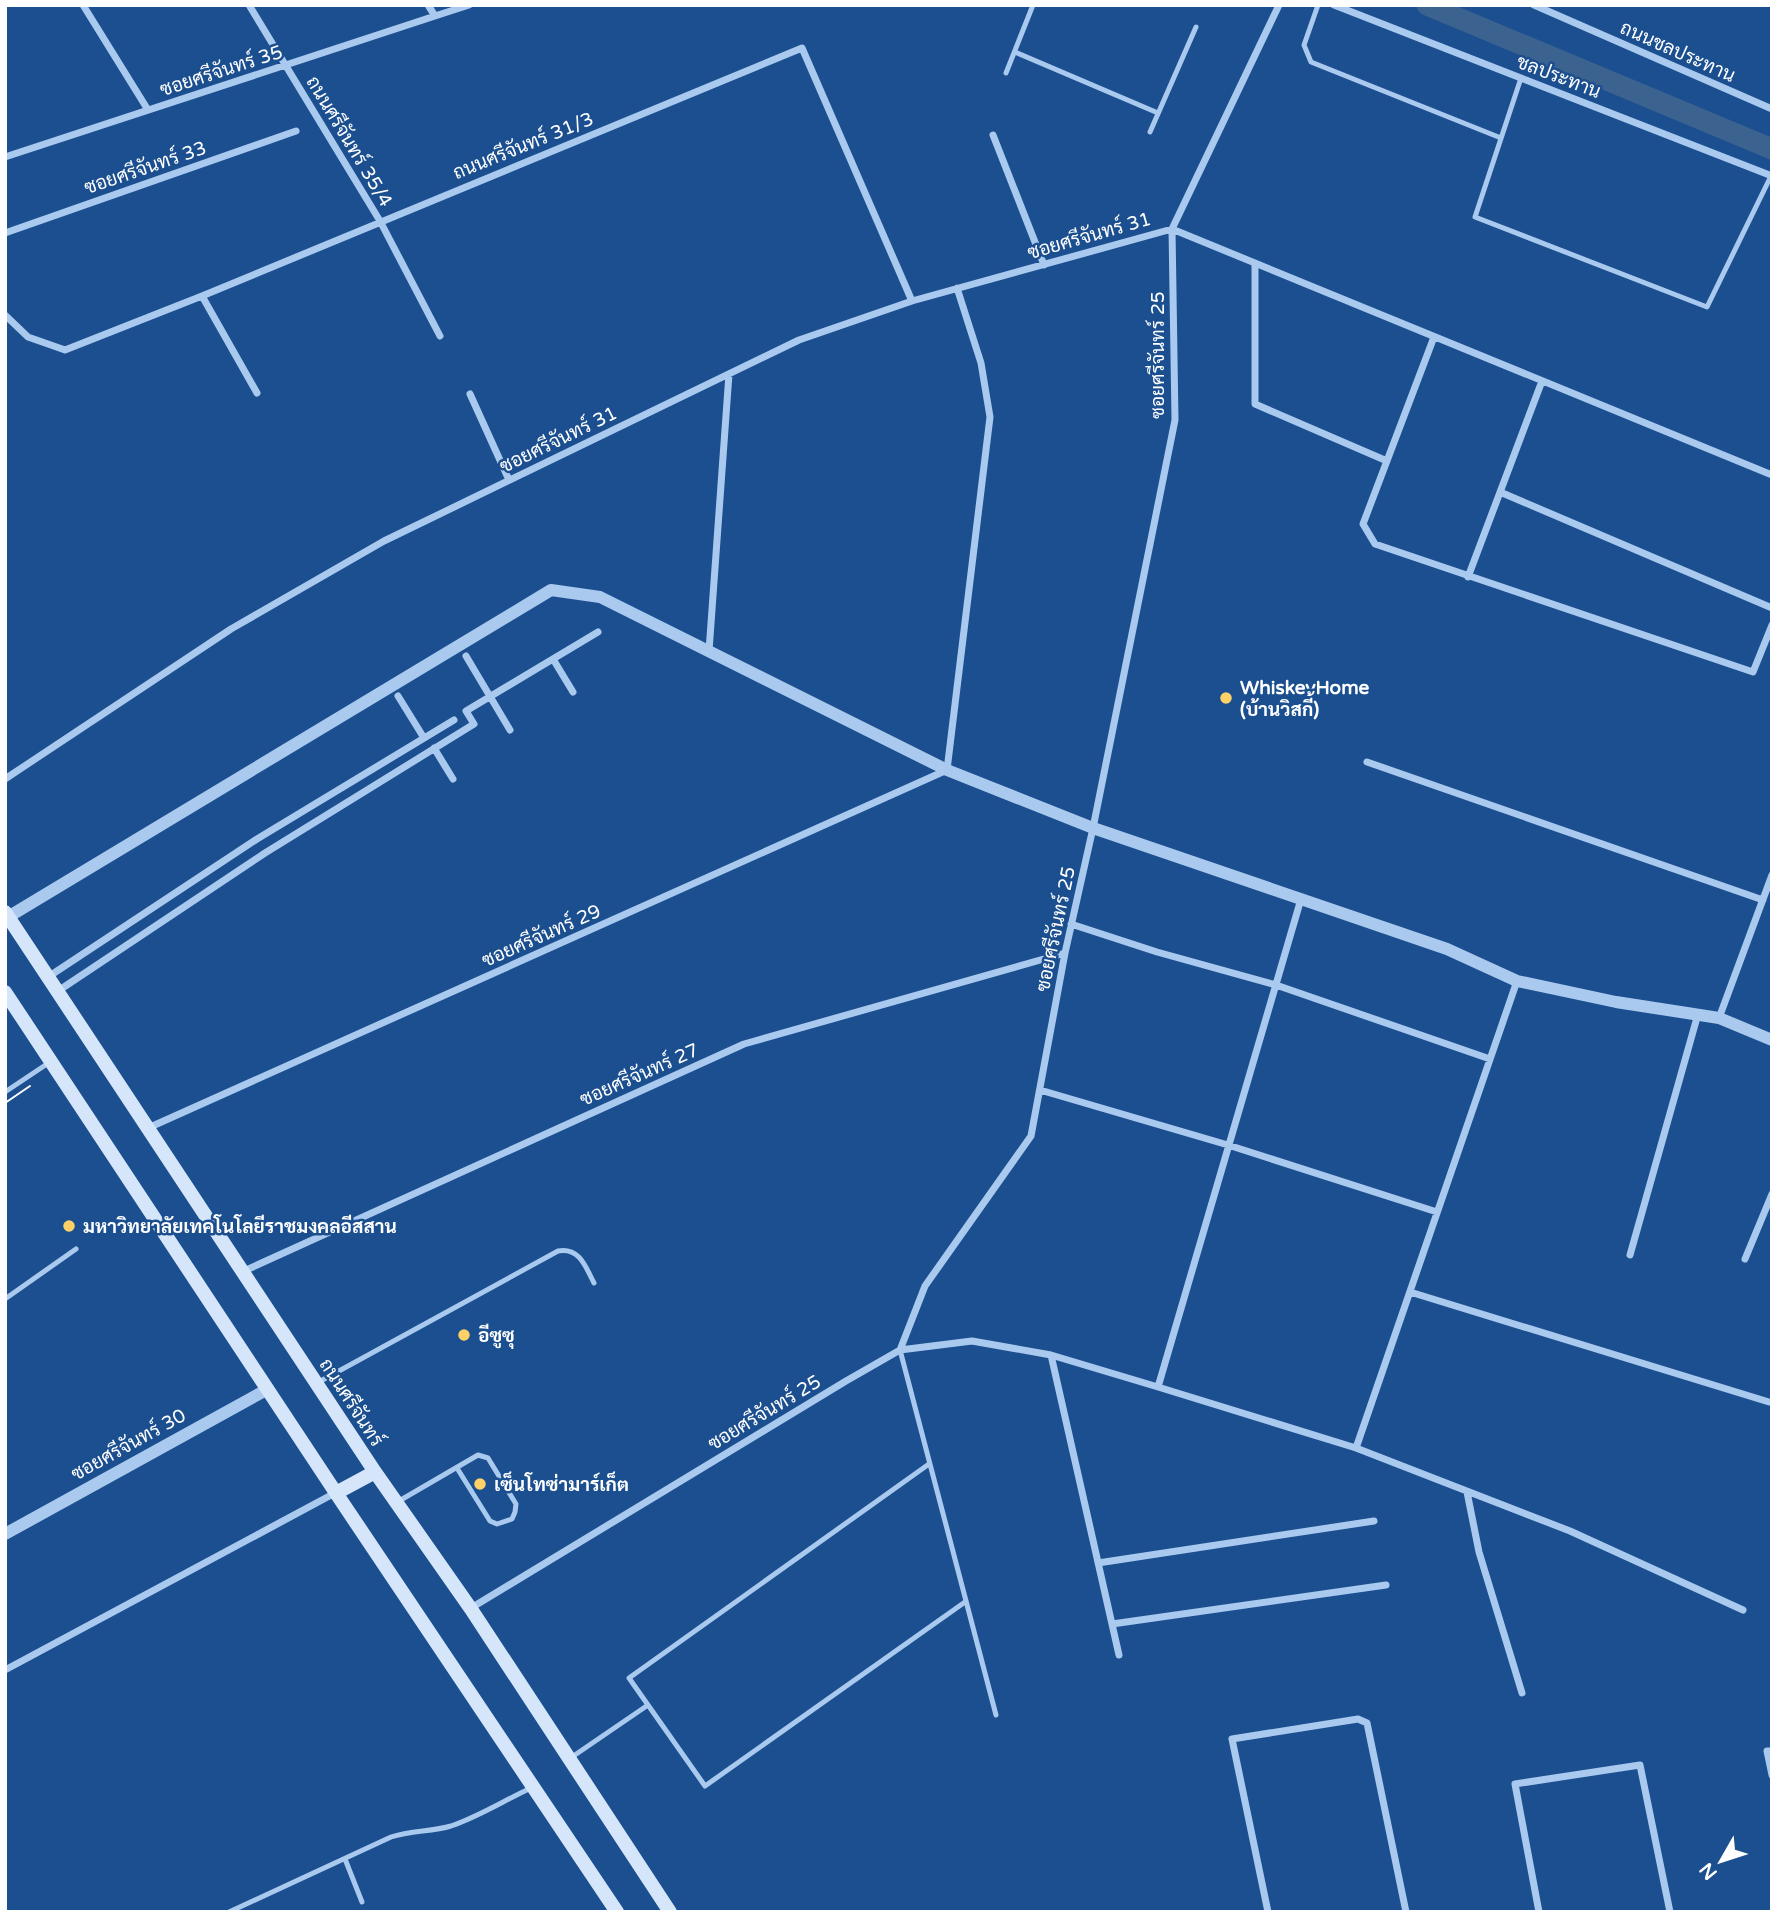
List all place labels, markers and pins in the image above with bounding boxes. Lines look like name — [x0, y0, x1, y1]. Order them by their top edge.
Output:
place label: WhiskeyHome (บ้านวิสกี้) — [1240, 677, 1370, 721]
marker: WhiskeyHome (บ้านวิสกี้) — [1218, 690, 1234, 706]
place label: มหาวิทยาลัยเทคโนโลยีราชมงคลอีสสาน — [83, 1214, 397, 1238]
marker: มหาวิทยาลัยเทคโนโลยีราชมงคลอีสสาน — [61, 1218, 77, 1234]
place label: อีซูซุ — [478, 1323, 515, 1350]
marker: อีซูซุ — [456, 1327, 472, 1343]
place label: เซ็นโทซ่ามาร์เก็ต — [494, 1471, 629, 1496]
marker: เซ็นโทซ่ามาร์เก็ต — [472, 1476, 488, 1492]

